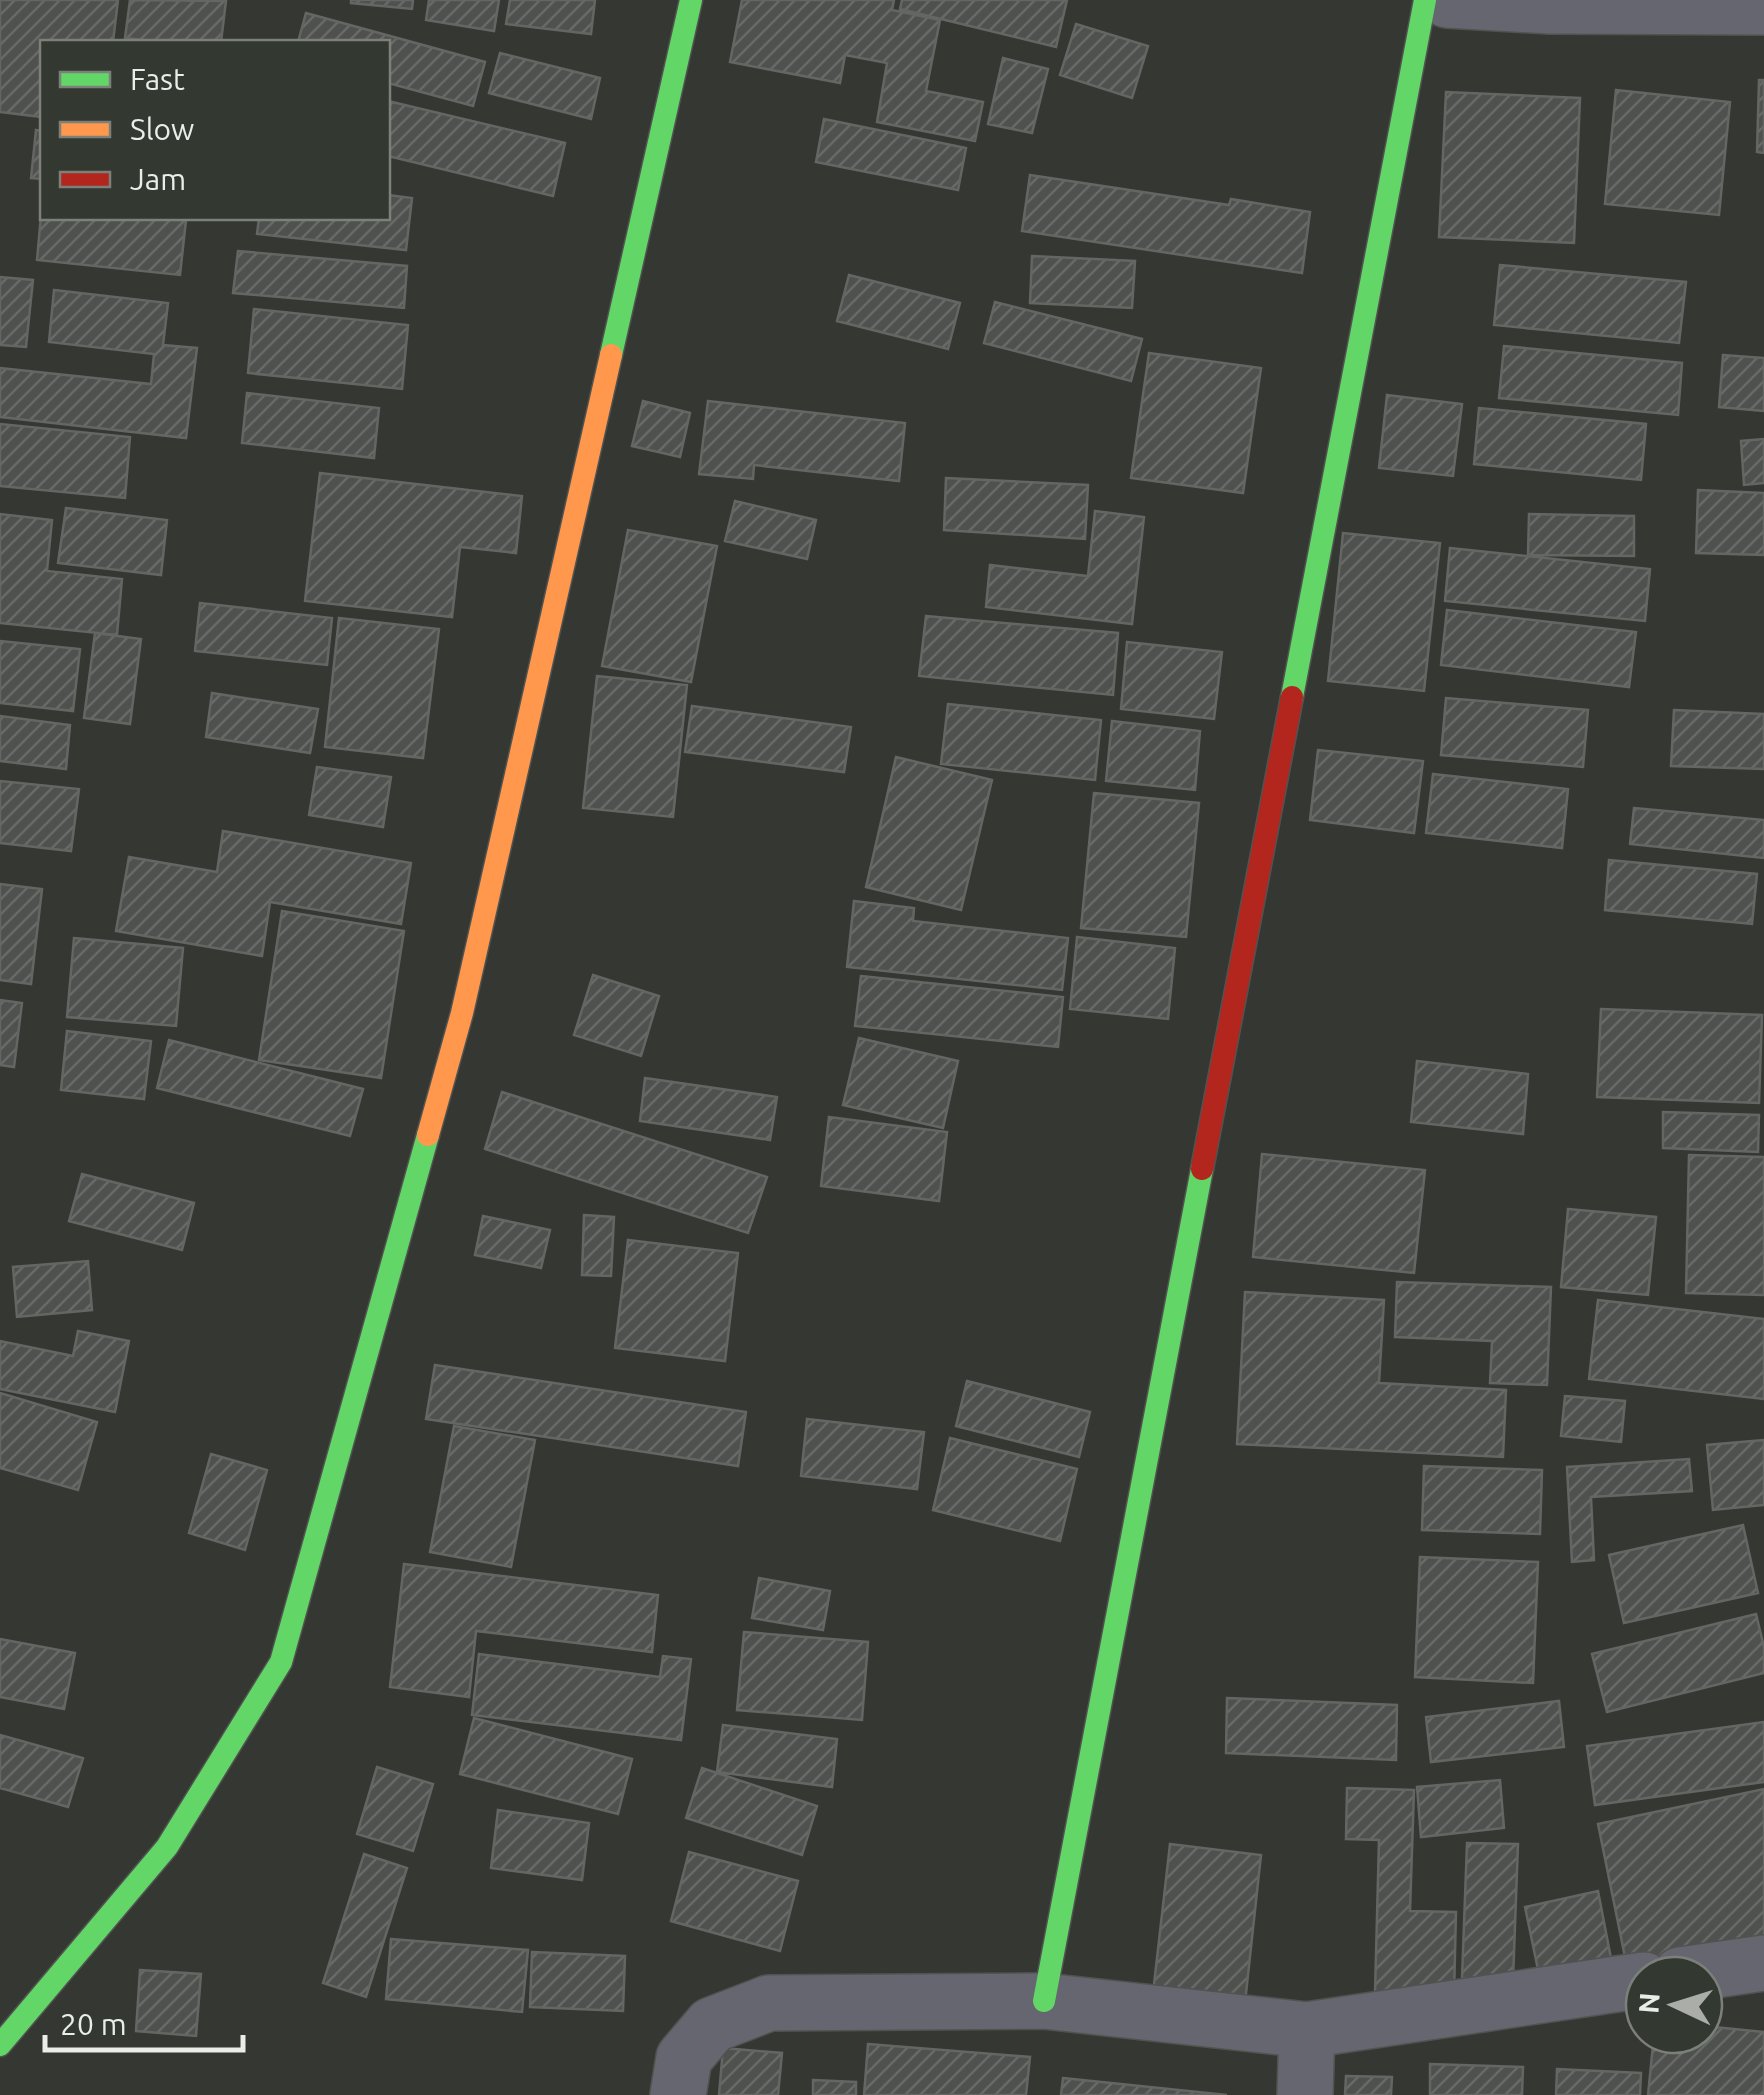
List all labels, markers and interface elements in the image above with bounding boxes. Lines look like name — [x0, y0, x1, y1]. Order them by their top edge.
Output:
legend — [40, 40, 390, 220]
text: Fast — [130, 62, 185, 96]
text: Slow — [130, 112, 194, 146]
text: Jam — [130, 162, 186, 196]
north arrow — [1624, 1955, 1724, 2055]
scale bar — [45, 1990, 242, 2052]
text: N — [1632, 1992, 1665, 2015]
text: 20 m — [60, 2007, 127, 2041]

